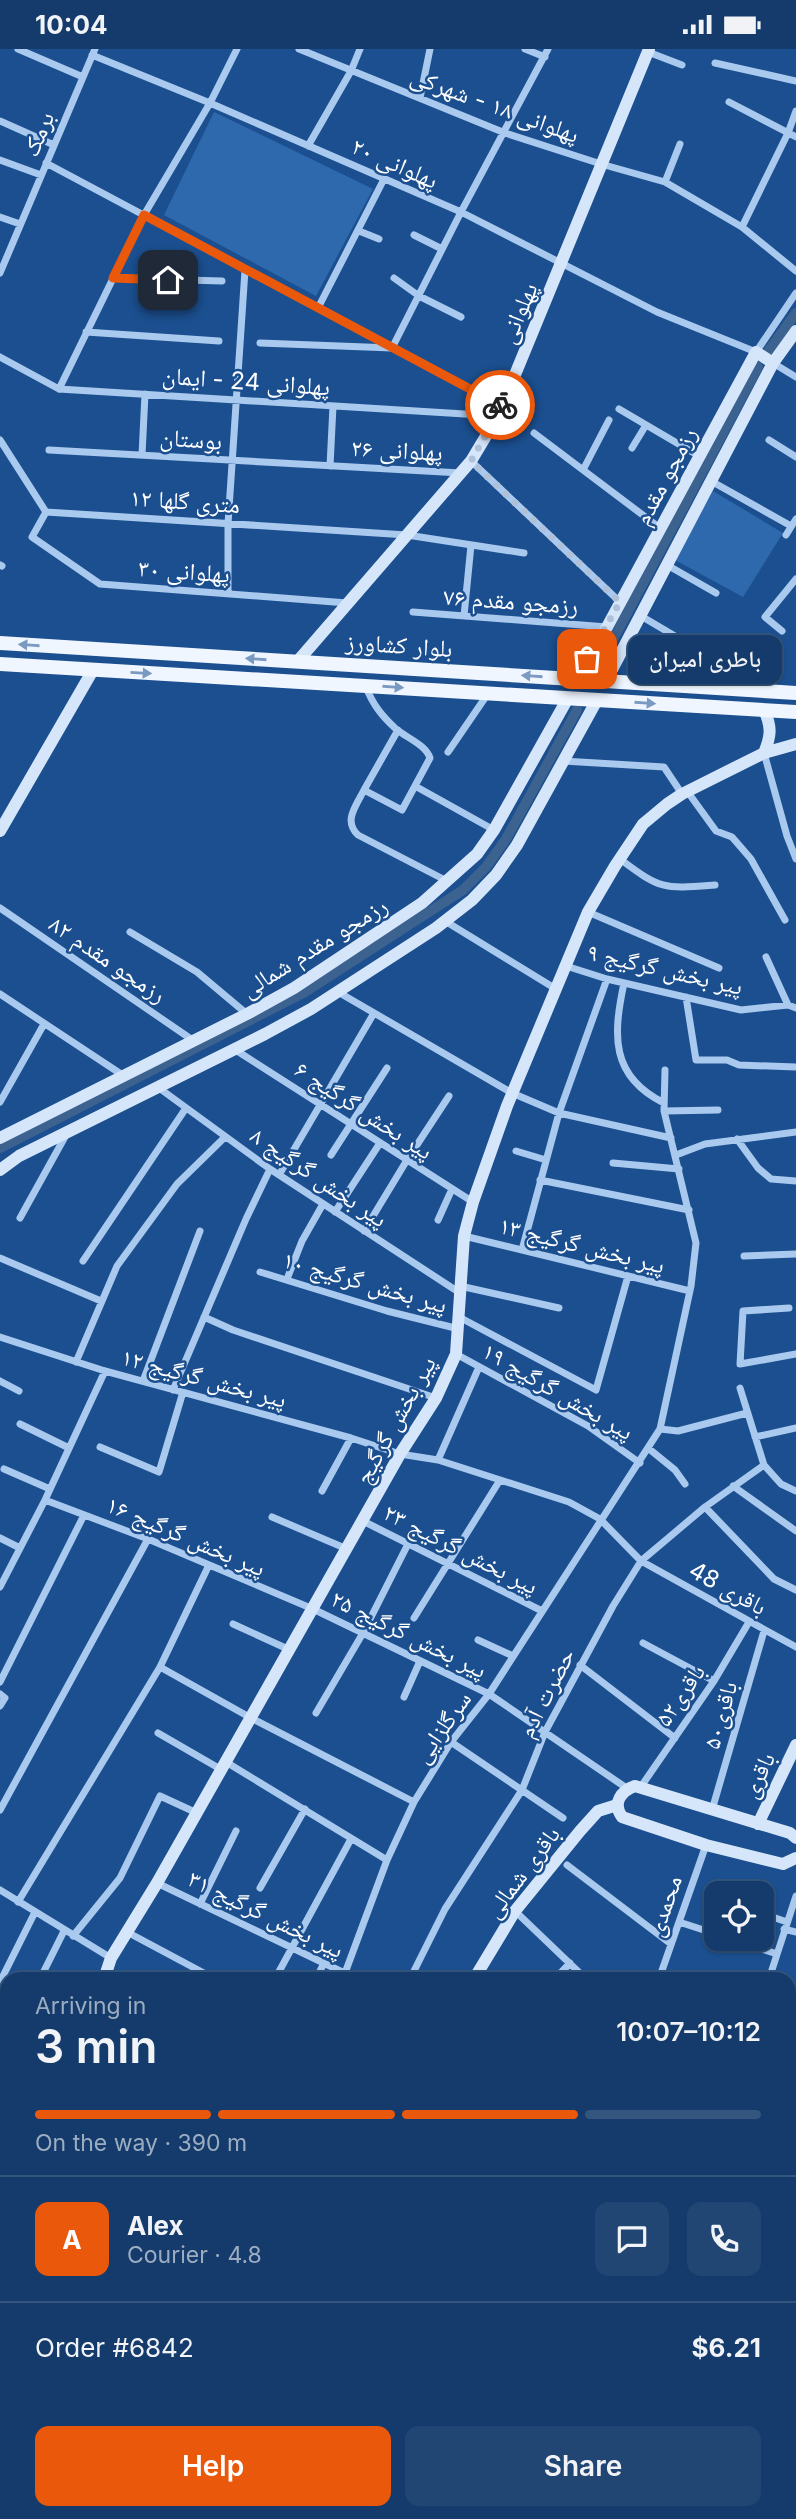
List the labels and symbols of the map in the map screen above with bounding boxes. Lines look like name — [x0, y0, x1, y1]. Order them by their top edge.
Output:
street label: پهلوانی ۱۸ - شهرکی — [407, 61, 583, 149]
street label: برمک — [16, 107, 60, 161]
street label: پهلوانی ۲۰ — [347, 131, 443, 195]
pin — [138, 250, 198, 310]
street label: پهلوانی — [492, 278, 544, 348]
street label: پهلوانی 24 - ایمان — [161, 361, 331, 402]
courier — [465, 370, 535, 440]
street label: بوستان — [159, 422, 223, 456]
street label: رزمجو مقدم — [627, 422, 705, 531]
street label: پهلوانی ۲۶ — [350, 433, 444, 467]
street label: ۱۲ متری گلها — [129, 483, 241, 519]
street label: پهلوانی ۳۰ — [137, 553, 231, 589]
street label: رزمجو مقدم ۷۶ — [442, 582, 579, 622]
street label: بلوار کشاورز — [344, 627, 453, 663]
pin — [557, 629, 617, 689]
callout: باطری امیران — [629, 635, 783, 683]
one-way arrow — [18, 639, 40, 650]
one-way arrow — [245, 653, 267, 664]
one-way arrow — [131, 668, 153, 679]
one-way arrow — [521, 670, 543, 681]
one-way arrow — [382, 682, 404, 693]
one-way arrow — [634, 698, 656, 709]
street label: رزمجو مقدم شمالی — [236, 890, 394, 1005]
street label: رزمجو مقدم ۸۲ — [43, 909, 172, 1010]
street label: پیر بخش گرگیج ۹ — [584, 937, 746, 1002]
street label: پیر بخش گرگیج ۶ — [289, 1055, 439, 1166]
street label: پیر بخش گرگیج ۸ — [244, 1121, 393, 1234]
street label: پیر بخش گرگیج ۱۳ — [496, 1210, 668, 1281]
street label: پیر بخش گرگیج ۱۰ — [279, 1245, 451, 1320]
street label: پیر بخش گرگیج ۱۹ — [477, 1336, 639, 1447]
street label: پیر بخش گرگیج ۱۲ — [118, 1342, 290, 1415]
street label: پیر بخش گرگیج — [348, 1351, 443, 1489]
street label: پیر بخش گرگیج ۱۶ — [102, 1490, 270, 1583]
street label: پیر بخش گرگیج ۲۳ — [378, 1498, 543, 1601]
street label: باقری 48 — [684, 1555, 772, 1621]
street label: پیر بخش گرگیج ۲۵ — [326, 1584, 492, 1685]
street label: حضرت آدم — [511, 1644, 583, 1743]
street label: باقری۵۲ — [649, 1658, 711, 1732]
street label: باقری۵۰ — [697, 1678, 743, 1752]
street label: سرگلزایی — [407, 1685, 477, 1769]
street label: باقری — [735, 1747, 781, 1803]
street label: باقری شمالی — [478, 1820, 566, 1924]
street label: پیر بخش گرگیج ۳۱ — [183, 1864, 349, 1965]
street label: محمدی — [640, 1871, 688, 1941]

